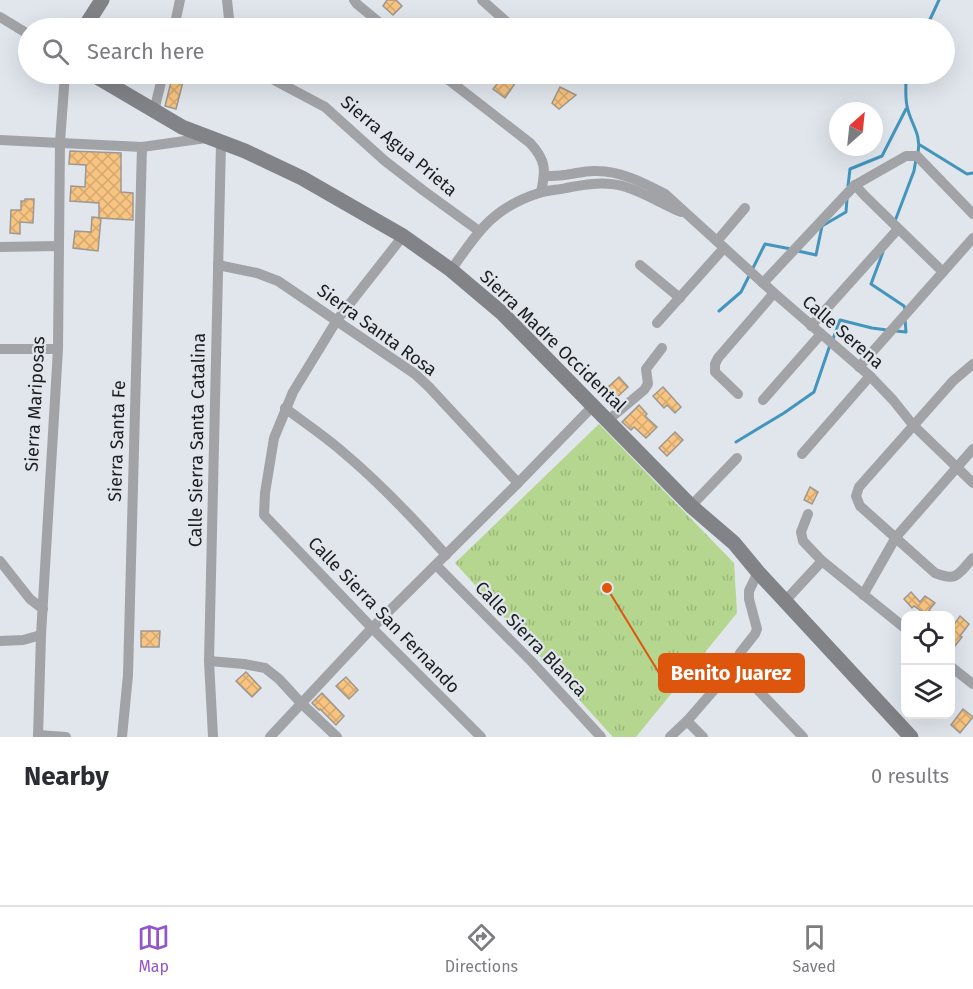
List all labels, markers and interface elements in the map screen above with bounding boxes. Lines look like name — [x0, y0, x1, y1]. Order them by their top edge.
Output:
search box — [18, 18, 955, 84]
icon: search — [39, 35, 72, 68]
text: Search here — [87, 38, 205, 65]
street label: Sierra Agua Prieta — [336, 91, 462, 201]
north arrow — [829, 102, 883, 156]
street label: Sierra Madre Occidental — [475, 265, 631, 417]
street label: Sierra Santa Rosa — [313, 279, 441, 381]
street label: Calle Serena — [798, 291, 888, 373]
street label: Calle Sierra Santa Catalina — [184, 333, 210, 547]
street label: Sierra Mariposas — [20, 336, 50, 472]
street label: Sierra Santa Fe — [104, 380, 130, 502]
street label: Calle Sierra San Fernando — [303, 532, 465, 698]
street label: Calle Sierra Blanca — [470, 577, 592, 701]
map controls — [901, 611, 955, 719]
button: locate — [901, 611, 955, 665]
callout: Benito Juarez — [659, 654, 804, 692]
text: Benito Juarez — [671, 661, 791, 685]
button: layers — [901, 665, 955, 719]
text: Nearby — [24, 761, 109, 792]
text: 0 results — [871, 764, 949, 788]
tab: Map — [137, 921, 170, 976]
tab: Directions — [445, 921, 518, 976]
tab: Saved — [792, 921, 836, 976]

